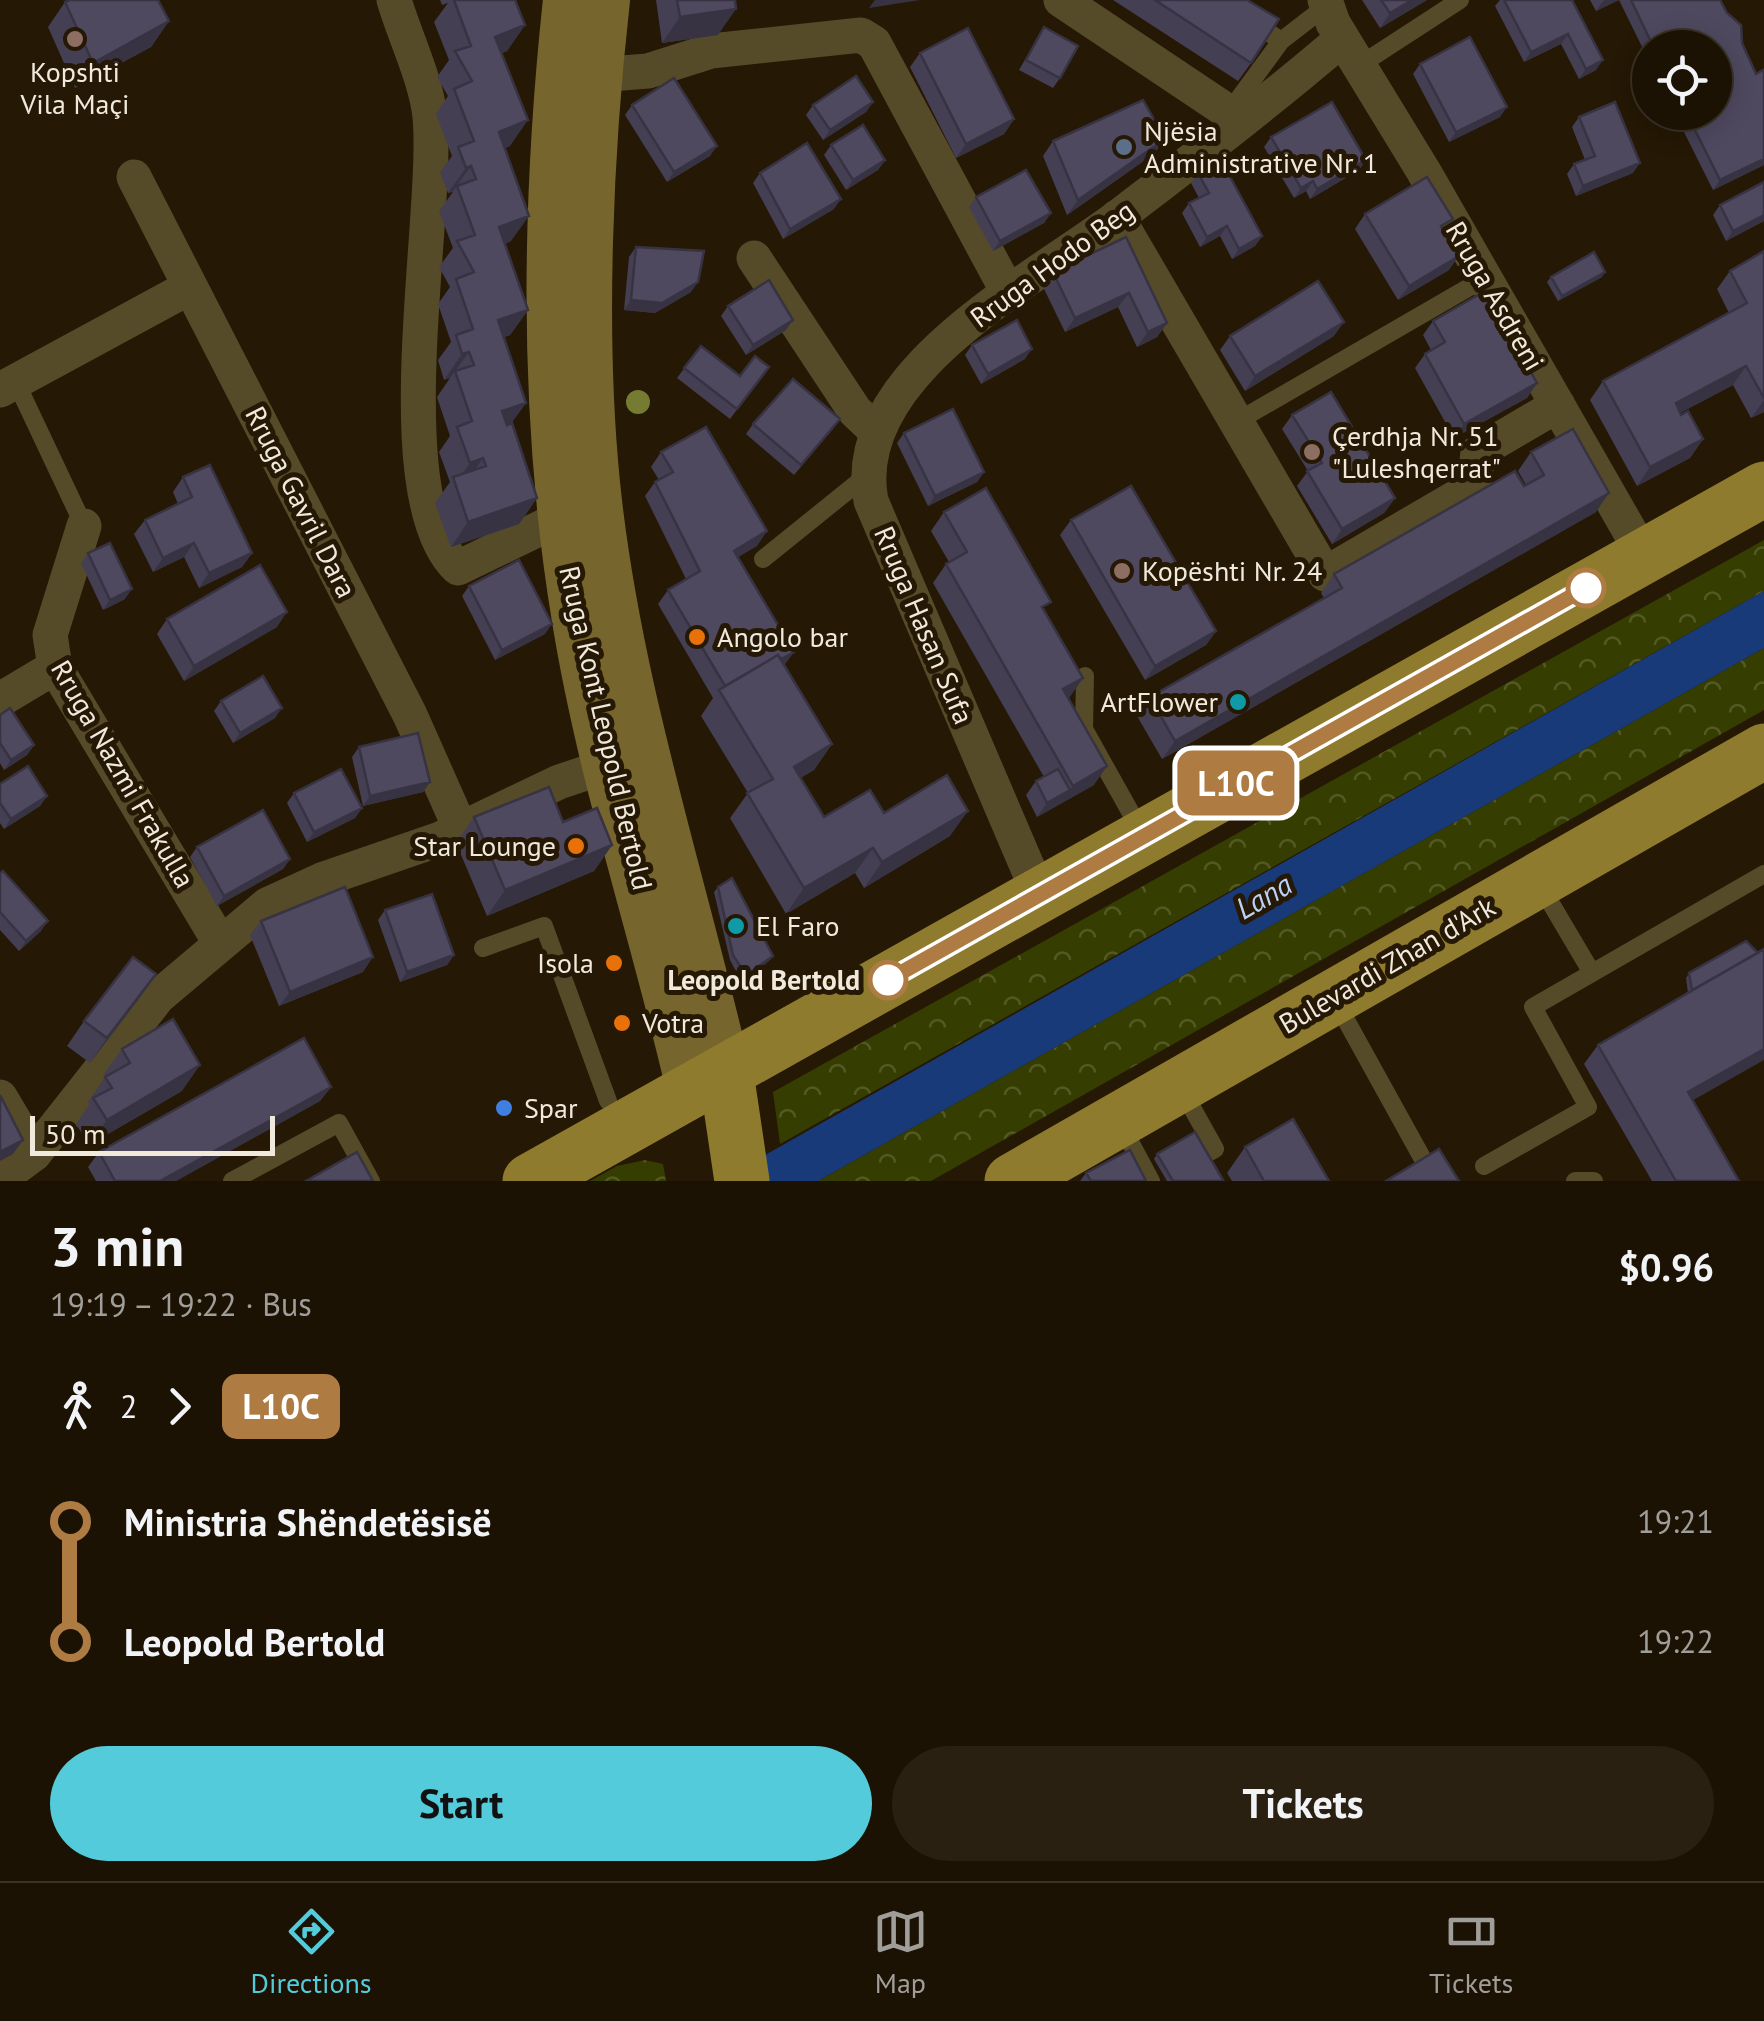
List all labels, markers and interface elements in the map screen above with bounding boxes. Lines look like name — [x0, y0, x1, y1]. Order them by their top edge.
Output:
marker: Kopshti Vila Maçi — [64, 28, 86, 50]
map controls — [1632, 30, 1732, 130]
button: locate — [1632, 30, 1732, 130]
place label: Kopshti Vila Maçi — [19, 53, 130, 122]
place label: Njësia Administrative Nr. 1 — [1144, 112, 1378, 181]
marker: Njësia Administrative Nr. 1 — [1113, 136, 1135, 158]
street label: Rruga Hodo Beg — [962, 192, 1141, 336]
street label: Rruga Asdreni — [1438, 214, 1553, 377]
street label: Rruga Gavril Dara — [237, 400, 366, 604]
place label: Çerdhja Nr. 51 "Luleshqerrat" — [1332, 417, 1501, 486]
marker: Çerdhja Nr. 51 "Luleshqerrat" — [1301, 441, 1323, 463]
street label: Rruga Hasan Sufa — [866, 520, 983, 729]
place label: Kopështi Nr. 24 — [1142, 552, 1322, 589]
marker: Kopështi Nr. 24 — [1111, 560, 1133, 582]
street label: Rruga Kont Leopold Bertold — [551, 562, 662, 894]
unlabelled marker — [1567, 569, 1605, 607]
place label: Angolo bar — [717, 618, 848, 655]
marker: Angolo bar — [686, 626, 708, 648]
street label: Rruga Nazmi Frakulla — [43, 653, 204, 894]
place label: ArtFlower — [1100, 683, 1218, 720]
marker: ArtFlower — [1227, 691, 1249, 713]
line badge: L10C — [1166, 750, 1306, 816]
text: L10C — [1197, 760, 1275, 806]
place label: Star Lounge — [413, 827, 556, 864]
marker: Star Lounge — [565, 835, 587, 857]
water label: Lana — [1228, 864, 1299, 927]
street label: Bulevardi Zhan d'Ark — [1272, 887, 1502, 1042]
place label: El Faro — [756, 907, 840, 944]
marker: El Faro — [725, 915, 747, 937]
place label: Isola — [537, 944, 594, 981]
marker: Isola — [603, 952, 625, 974]
place label: Leopold Bertold — [667, 961, 860, 998]
marker: Leopold Bertold — [869, 961, 907, 999]
place label: Votra — [641, 1004, 704, 1041]
marker: Votra — [611, 1012, 633, 1034]
place label: Spar — [524, 1089, 578, 1126]
marker: Spar — [493, 1097, 515, 1119]
scale bar — [30, 1111, 275, 1156]
text: 50 m — [45, 1115, 106, 1152]
text: 3 min — [50, 1210, 184, 1281]
text: $0.96 — [1618, 1242, 1714, 1291]
text: 19:19 – 19:22 · Bus — [50, 1283, 312, 1325]
icon: walk — [50, 1379, 105, 1434]
icon: forward — [152, 1379, 207, 1434]
text: L10C — [242, 1383, 320, 1429]
text: 2 — [120, 1385, 137, 1427]
text: Ministria Shëndetësisë — [124, 1497, 492, 1546]
text: 19:21 — [1637, 1500, 1714, 1542]
text: Leopold Bertold — [124, 1617, 385, 1666]
text: 19:22 — [1637, 1620, 1714, 1662]
button: Start — [50, 1746, 872, 1861]
button: Tickets — [892, 1746, 1714, 1861]
tab: Directions — [251, 1904, 372, 2001]
tab: Map — [873, 1904, 928, 2001]
tab: Tickets — [1429, 1904, 1513, 2001]

